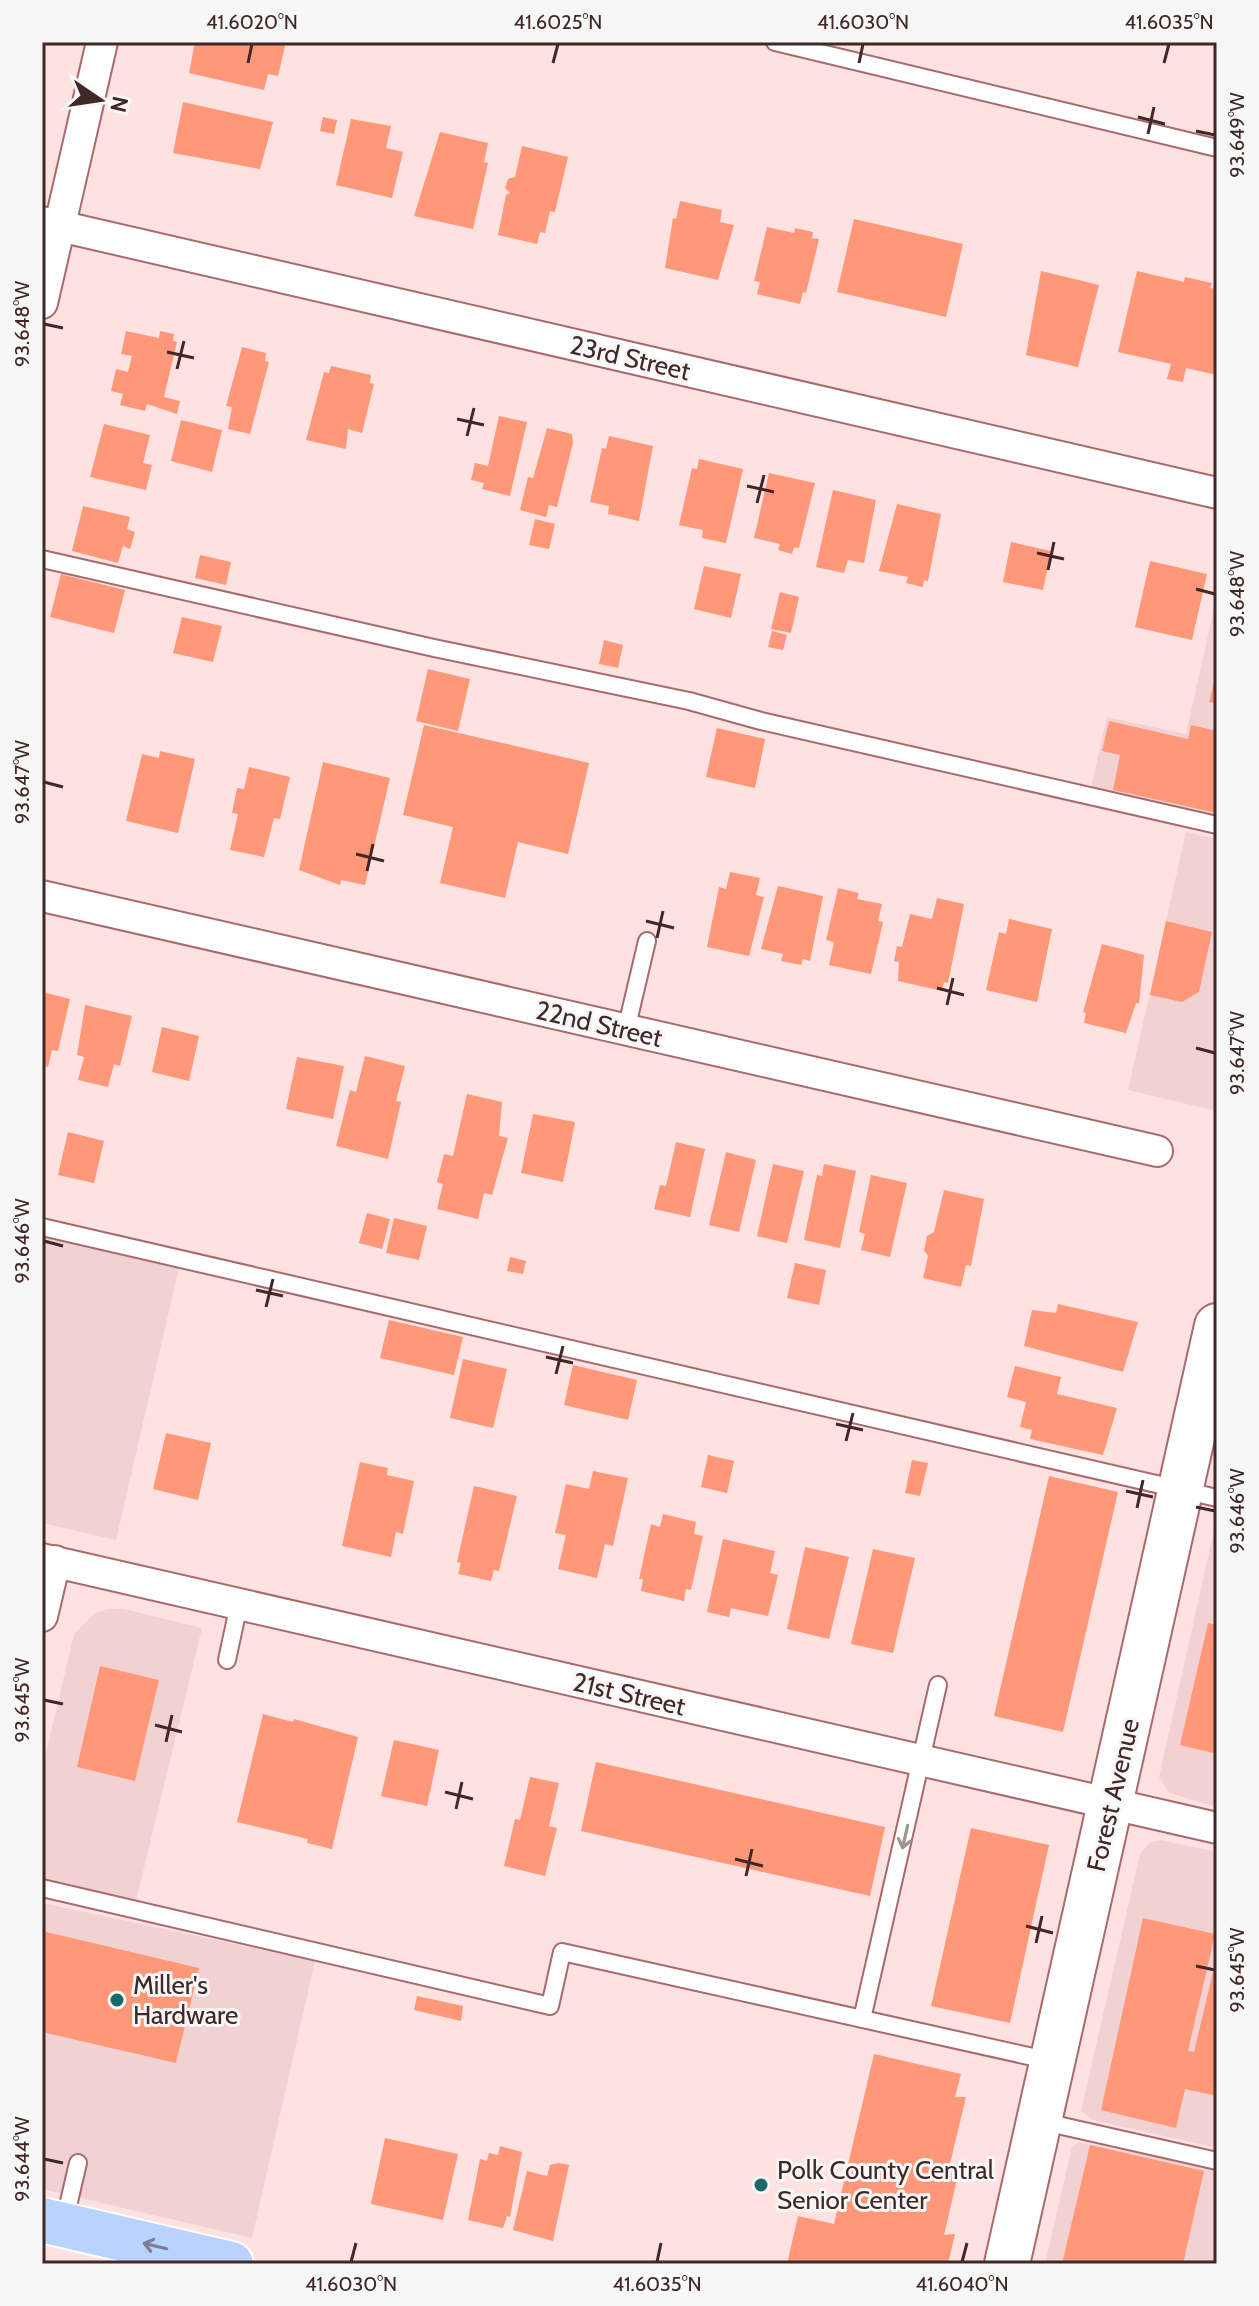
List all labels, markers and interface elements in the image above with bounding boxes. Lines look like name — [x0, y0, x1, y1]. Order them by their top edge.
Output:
text: 41.6020°N — [206, 10, 298, 34]
text: 41.6025°N — [514, 10, 602, 34]
text: 41.6030°N — [817, 10, 909, 34]
text: 41.6035°N — [1124, 10, 1214, 34]
north arrow — [60, 60, 140, 140]
text: 93.649°W — [1225, 92, 1249, 178]
text: N — [104, 94, 134, 115]
text: 93.648°W — [10, 281, 34, 367]
street label: 23rd Street — [567, 329, 694, 387]
text: 93.648°W — [1225, 551, 1249, 637]
text: 93.647°W — [10, 740, 34, 824]
street label: 22nd Street — [533, 994, 666, 1054]
text: 93.647°W — [1225, 1011, 1249, 1095]
text: 93.646°W — [10, 1198, 34, 1284]
text: 93.646°W — [1225, 1468, 1249, 1554]
text: 93.645°W — [10, 1658, 34, 1742]
street label: 21st Street — [570, 1666, 689, 1722]
street label: Forest Avenue — [1080, 1716, 1146, 1874]
one-way arrow — [897, 1824, 912, 1850]
text: 93.645°W — [1225, 1928, 1249, 2012]
place label: Miller's Hardware — [133, 1969, 238, 2031]
marker: Miller's Hardware — [108, 1991, 126, 2009]
text: 93.644°W — [10, 2116, 34, 2202]
place label: Polk County Central Senior Center — [777, 2154, 994, 2216]
marker: Polk County Central Senior Center — [752, 2176, 770, 2194]
one-way arrow — [143, 2238, 168, 2253]
text: 41.6030°N — [305, 2272, 397, 2296]
text: 41.6035°N — [612, 2272, 702, 2296]
text: 41.6040°N — [916, 2272, 1008, 2296]

